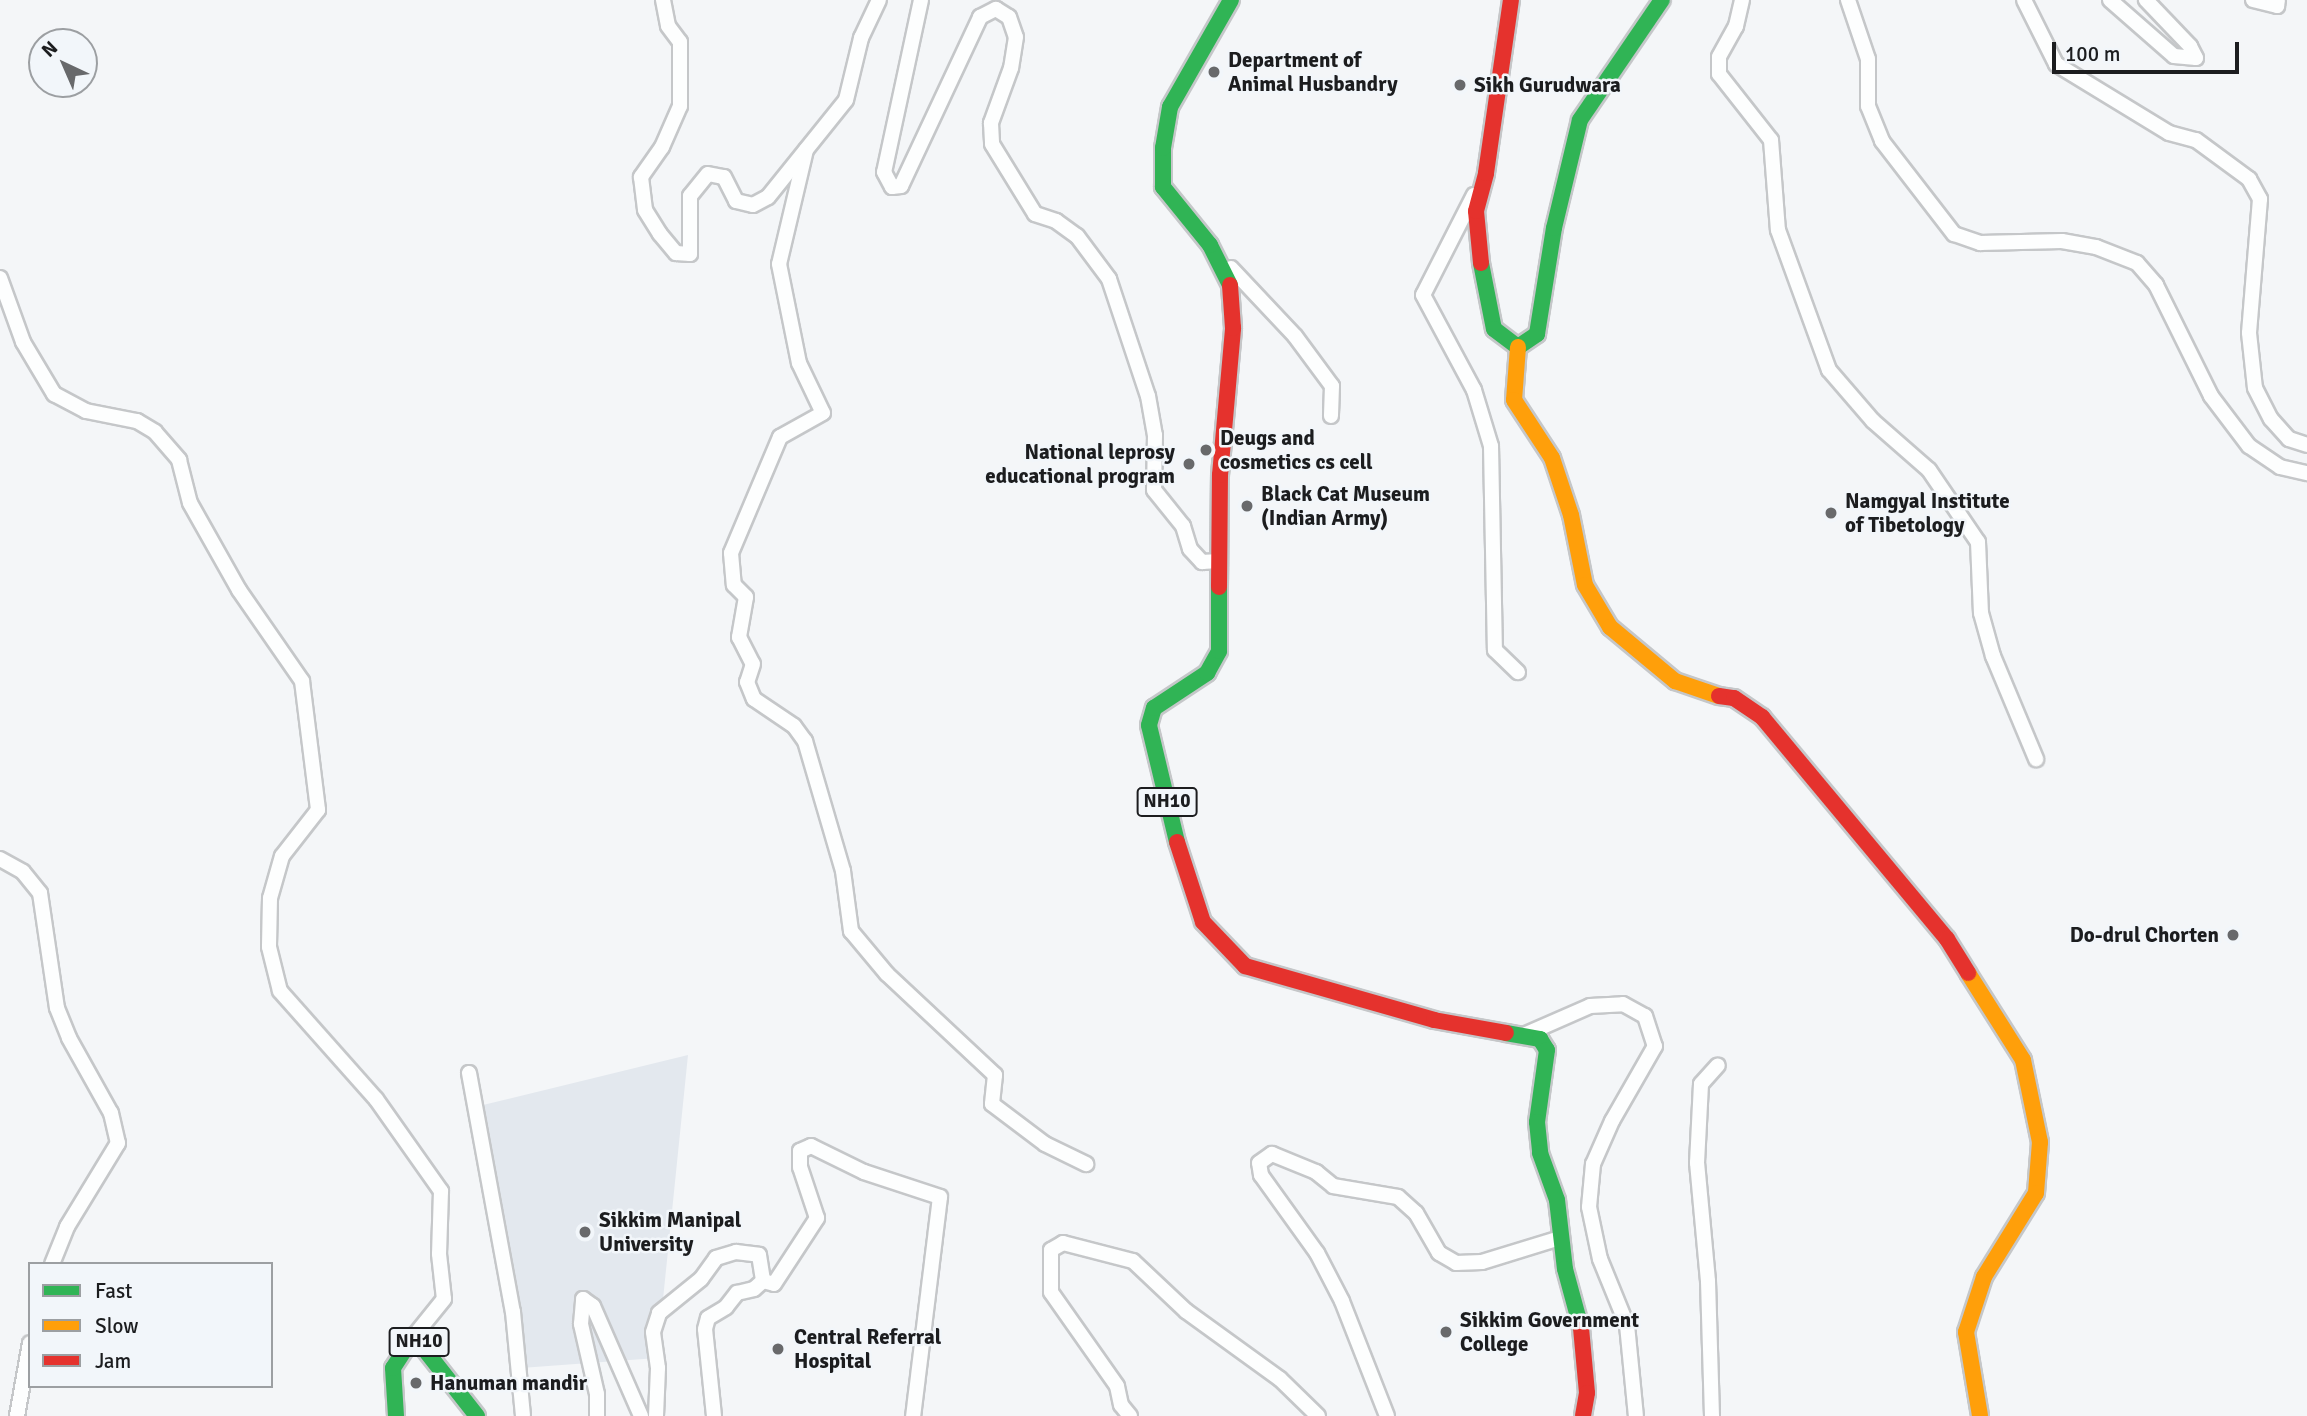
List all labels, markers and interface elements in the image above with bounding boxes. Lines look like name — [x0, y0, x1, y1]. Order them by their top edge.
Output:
north arrow — [28, 28, 98, 98]
scale bar — [2055, 28, 2242, 72]
text: N — [37, 36, 63, 63]
text: 100 m — [2065, 41, 2120, 67]
place label: Department of Animal Husbandry — [1228, 47, 1398, 97]
marker: Department of Animal Husbandry — [1206, 64, 1222, 80]
place label: Sikh Gurudwara — [1474, 72, 1621, 98]
marker: Sikh Gurudwara — [1452, 77, 1468, 93]
place label: Deugs and cosmetics cs cell — [1220, 425, 1373, 475]
place label: National leprosy educational program — [985, 439, 1175, 489]
marker: Deugs and cosmetics cs cell — [1198, 442, 1214, 458]
marker: National leprosy educational program — [1181, 456, 1197, 472]
place label: Black Cat Museum (Indian Army) — [1261, 481, 1430, 531]
place label: Namgyal Institute of Tibetology — [1845, 488, 2010, 538]
marker: Black Cat Museum (Indian Army) — [1239, 498, 1255, 514]
marker: Namgyal Institute of Tibetology — [1823, 505, 1839, 521]
road number: NH10 — [1136, 786, 1198, 818]
place label: Do-drul Chorten — [2070, 922, 2219, 948]
marker: Do-drul Chorten — [2225, 927, 2241, 943]
place label: Sikkim Manipal University — [599, 1207, 741, 1257]
marker: Sikkim Manipal University — [577, 1224, 593, 1240]
legend — [28, 1262, 273, 1388]
text: Fast — [95, 1278, 132, 1304]
place label: Sikkim Government College — [1460, 1307, 1639, 1357]
text: Slow — [95, 1313, 139, 1339]
place label: Central Referral Hospital — [794, 1324, 941, 1374]
marker: Sikkim Government College — [1438, 1324, 1454, 1340]
road number: NH10 — [388, 1326, 450, 1358]
marker: Central Referral Hospital — [768, 1339, 788, 1359]
text: Jam — [95, 1348, 131, 1374]
place label: Hanuman mandir — [430, 1370, 587, 1396]
marker: Hanuman mandir — [408, 1375, 424, 1391]

